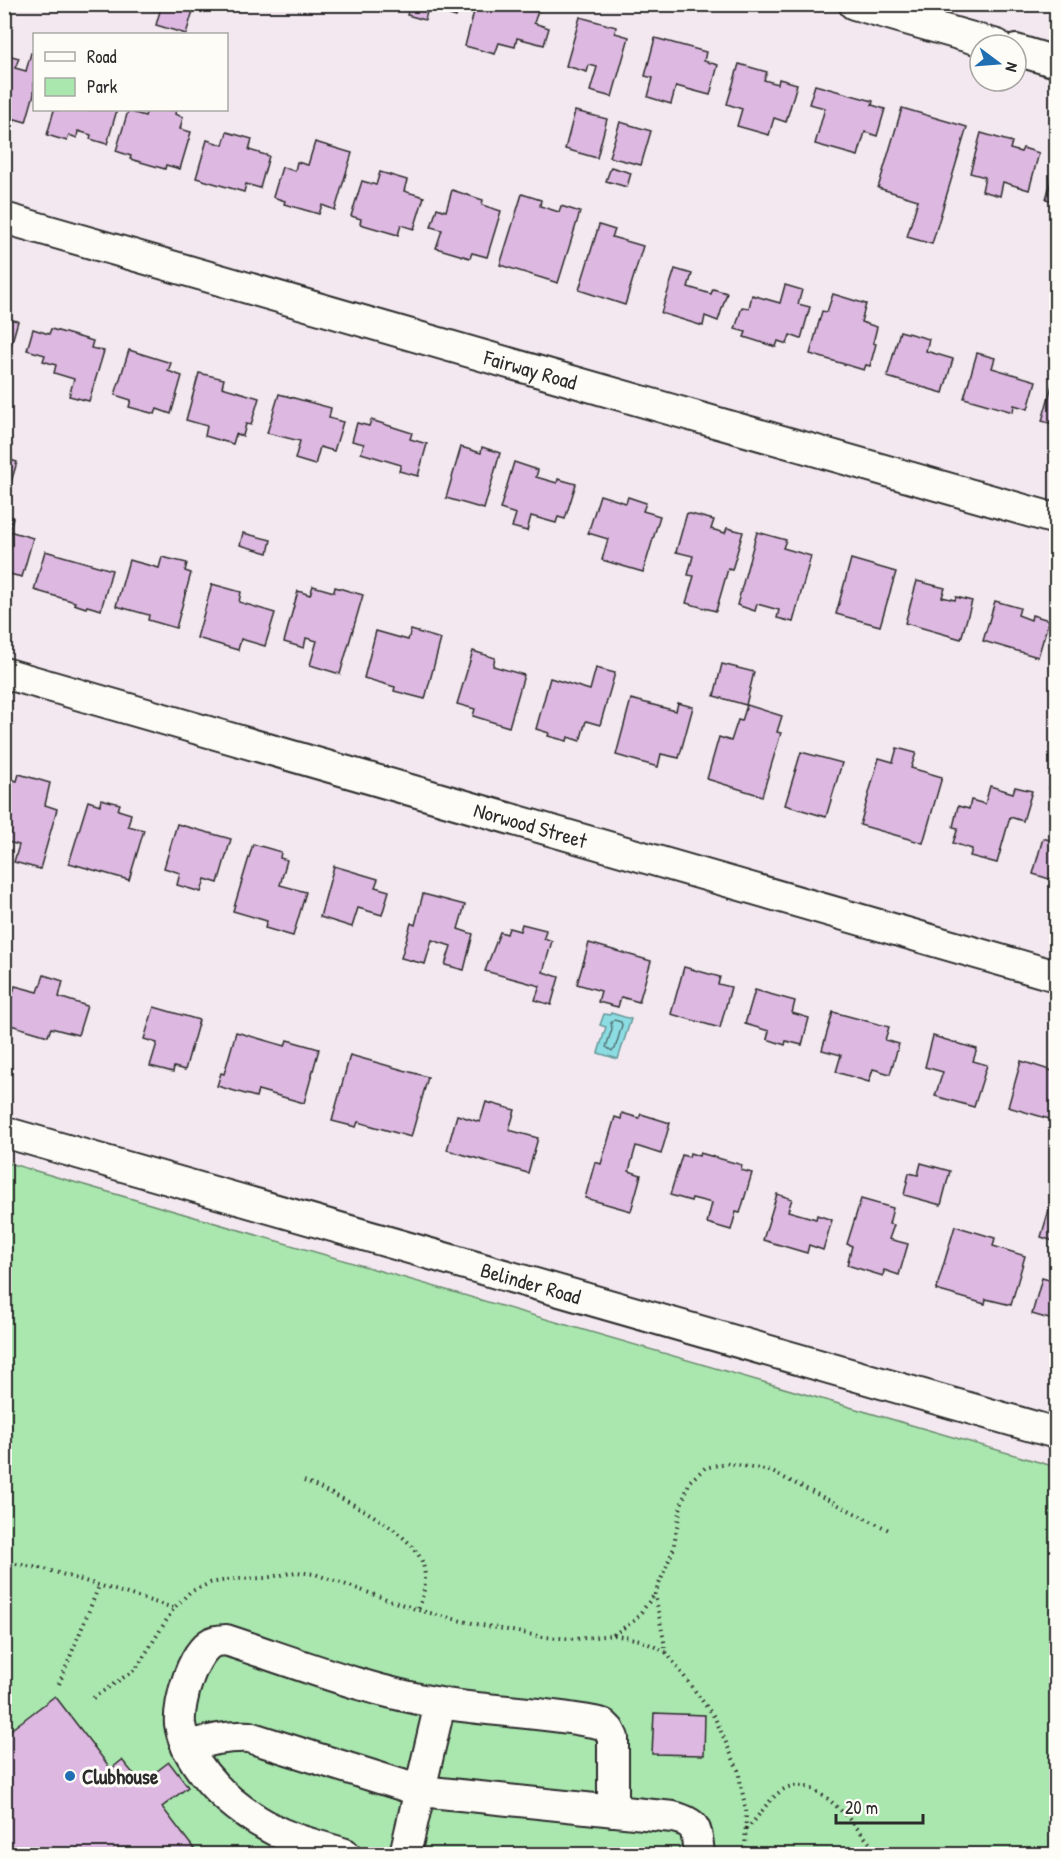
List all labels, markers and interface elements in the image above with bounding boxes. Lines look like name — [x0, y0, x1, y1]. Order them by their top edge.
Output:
legend — [33, 33, 228, 111]
north arrow — [968, 33, 1028, 93]
text: Road — [87, 44, 117, 69]
text: N — [1001, 60, 1024, 75]
text: Park — [87, 74, 118, 99]
street label: Fairway Road — [480, 342, 580, 396]
street label: Norwood Street — [471, 795, 591, 855]
street label: Belinder Road — [477, 1255, 584, 1311]
place label: Clubhouse — [82, 1762, 159, 1791]
marker: Clubhouse — [63, 1769, 77, 1783]
scale bar — [836, 1787, 923, 1825]
text: 20 m — [845, 1795, 878, 1820]

